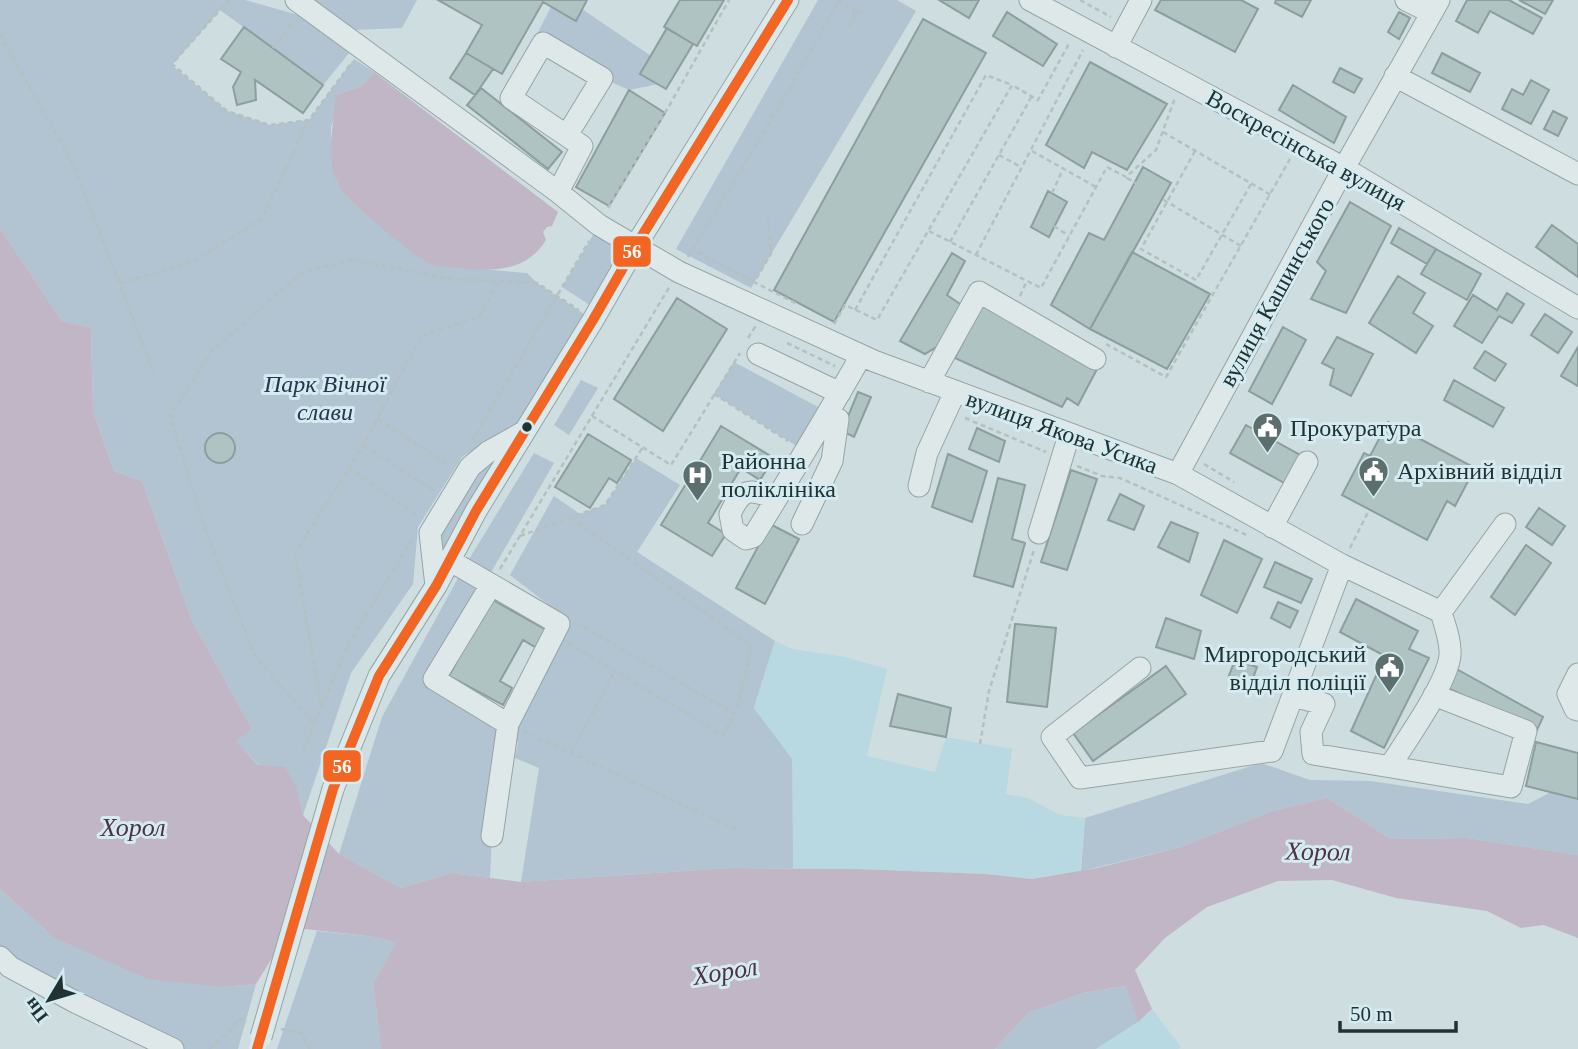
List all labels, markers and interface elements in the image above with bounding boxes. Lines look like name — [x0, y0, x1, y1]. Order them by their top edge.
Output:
street label: Воскресінська вулиця — [1202, 84, 1410, 216]
street label: вулиця Кашинського — [1214, 193, 1340, 391]
line badge: 56 — [612, 235, 652, 268]
text: 56 — [623, 241, 642, 262]
park label: Парк Вічної слави — [263, 371, 387, 425]
street label: вулиця Якова Усика — [963, 385, 1162, 479]
public building icon: Прокуратура — [1250, 411, 1284, 455]
place label: Прокуратура — [1290, 415, 1422, 441]
unlabelled marker — [520, 420, 534, 434]
place label: Районна поліклініка — [721, 448, 836, 502]
public building icon: Архівний відділ — [1357, 454, 1391, 498]
hospital icon: Районна поліклініка — [681, 458, 715, 502]
place label: Архівний відділ — [1397, 458, 1562, 484]
place label: Миргородський відділ поліції — [1204, 641, 1366, 695]
public building icon: Миргородський відділ поліції — [1372, 651, 1406, 695]
line badge: 56 — [322, 749, 362, 783]
text: 56 — [333, 756, 352, 777]
water label: Хорол — [99, 813, 166, 842]
water label: Хорол — [1284, 836, 1351, 867]
water label: Хорол — [690, 952, 759, 991]
north arrow — [14, 965, 84, 1035]
scale bar — [1340, 990, 1456, 1034]
text: Пн — [20, 994, 52, 1027]
text: 50 m — [1350, 1002, 1393, 1026]

